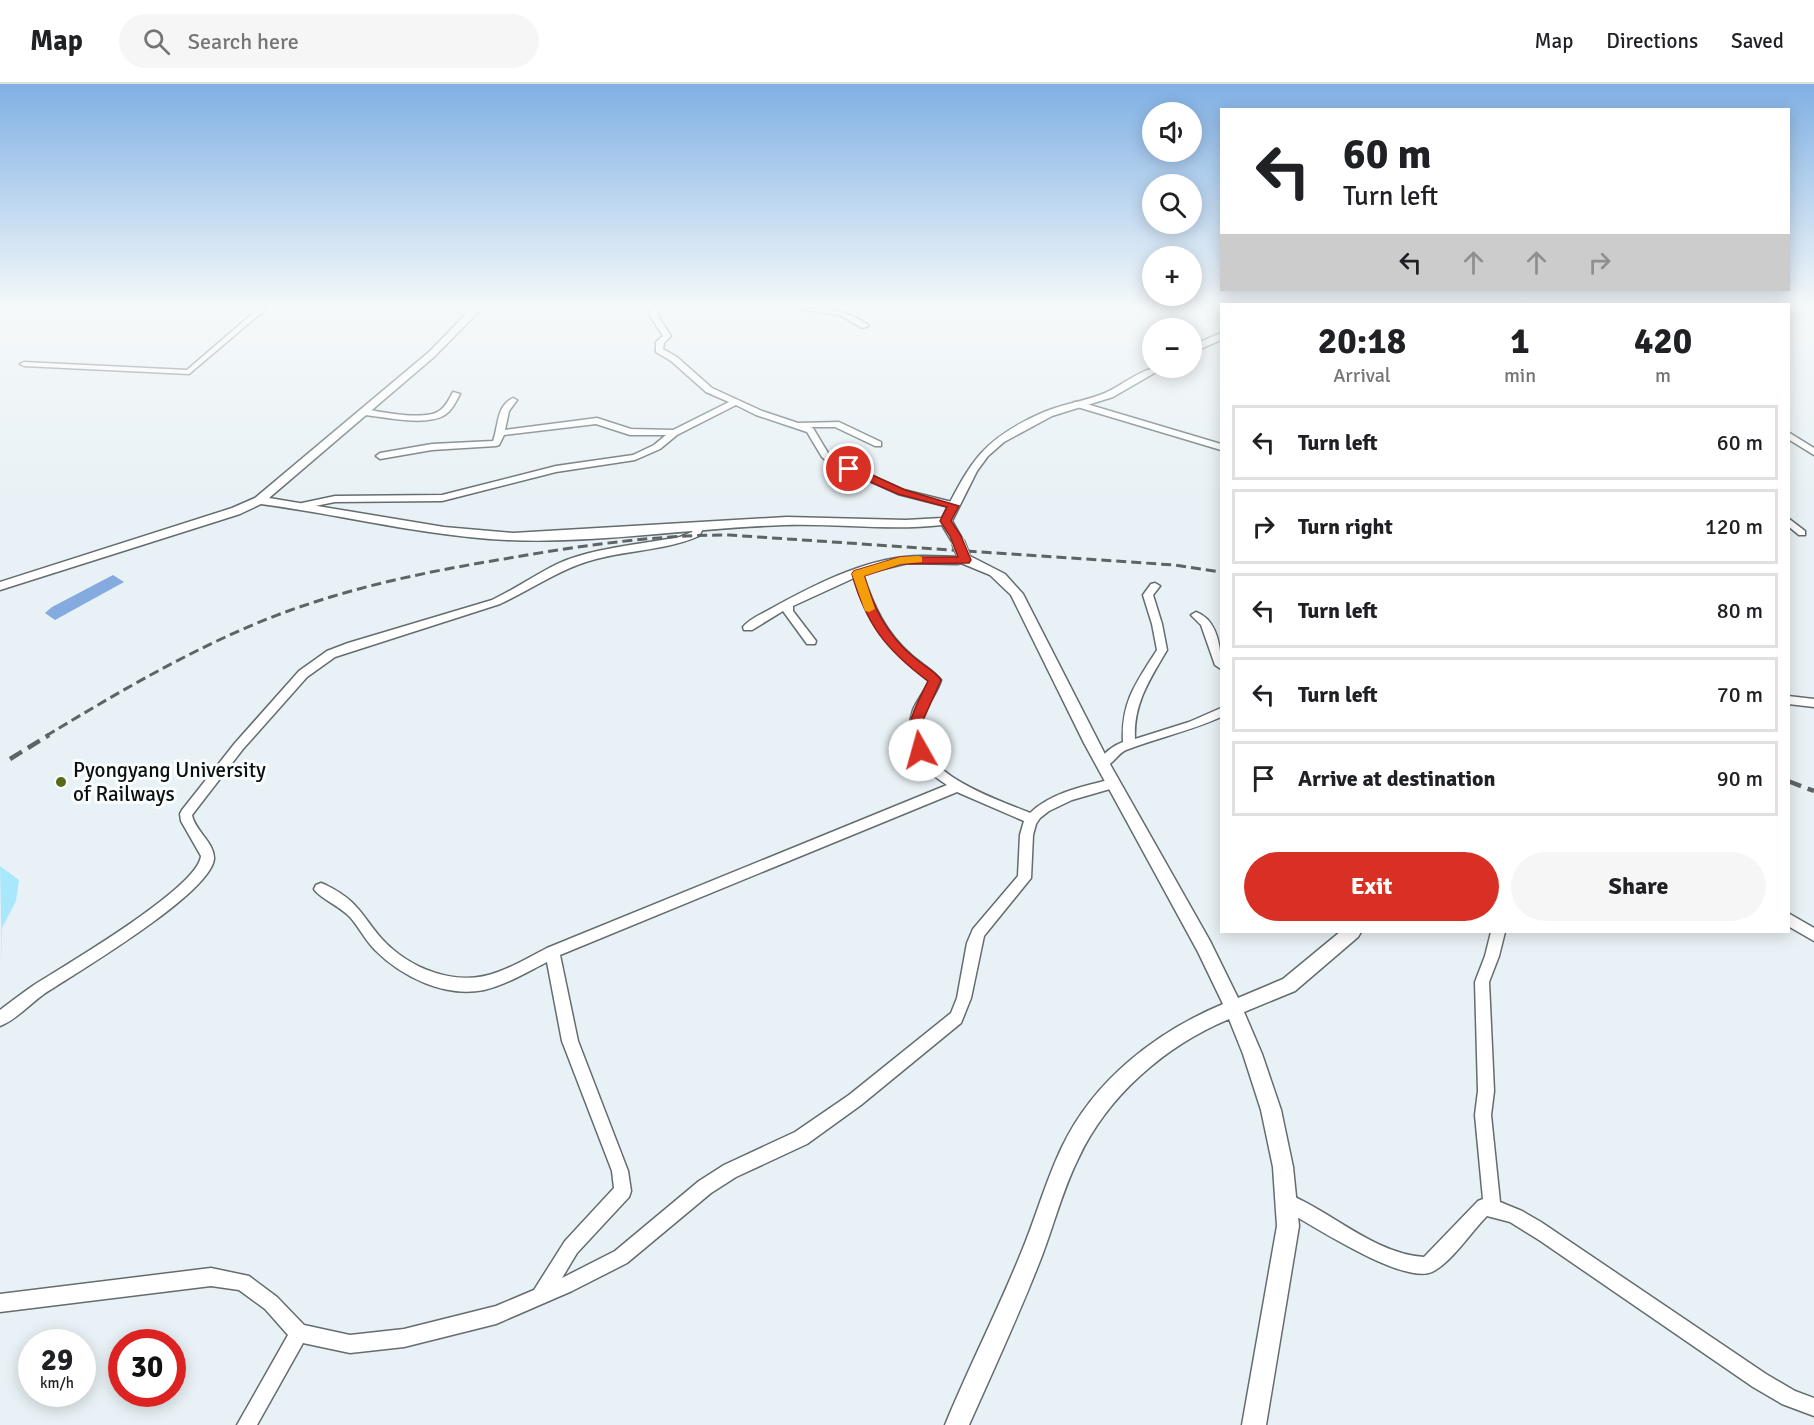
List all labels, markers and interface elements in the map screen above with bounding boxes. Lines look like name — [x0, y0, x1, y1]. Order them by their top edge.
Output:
search box — [119, 14, 539, 68]
text: Map — [30, 24, 83, 58]
icon: search — [140, 25, 173, 58]
text: Search here — [188, 28, 299, 55]
text: Map — [1535, 28, 1573, 54]
text: Directions — [1606, 28, 1698, 54]
text: Saved — [1731, 28, 1784, 54]
map controls — [1142, 102, 1202, 378]
button: sound — [1142, 102, 1202, 162]
text: 60 m — [1343, 129, 1432, 180]
icon: left — [1244, 132, 1322, 210]
button: search — [1142, 174, 1202, 234]
text: Turn left — [1343, 180, 1438, 213]
button: + — [1142, 246, 1202, 306]
icon: left — [1394, 246, 1427, 279]
icon: ahead — [1457, 246, 1490, 279]
icon: ahead — [1520, 246, 1553, 279]
icon: right — [1583, 246, 1616, 279]
button: − — [1142, 318, 1202, 378]
text: 20:18 — [1318, 319, 1406, 364]
text: 1 — [1510, 319, 1530, 364]
text: 420 — [1634, 319, 1692, 364]
text: Arrival — [1333, 363, 1391, 388]
text: min — [1504, 363, 1536, 388]
text: m — [1655, 363, 1671, 388]
icon: left — [1247, 426, 1280, 459]
text: Turn left — [1298, 429, 1378, 456]
text: 60 m — [1717, 429, 1763, 456]
pin — [823, 443, 874, 494]
icon: arrive — [832, 452, 865, 485]
icon: right — [1247, 510, 1280, 543]
text: Turn right — [1298, 513, 1393, 540]
text: 120 m — [1705, 513, 1763, 540]
icon: left — [1247, 594, 1280, 627]
text: Turn left — [1298, 597, 1378, 624]
text: 80 m — [1717, 597, 1763, 624]
icon: left — [1247, 678, 1280, 711]
text: Turn left — [1298, 681, 1378, 708]
text: 70 m — [1717, 681, 1763, 708]
position arrow — [888, 718, 952, 782]
place label: Pyongyang University of Railways — [73, 757, 266, 807]
icon: arrive — [1247, 762, 1280, 795]
text: Arrive at destination — [1298, 765, 1495, 792]
text: 90 m — [1717, 765, 1763, 792]
marker: Pyongyang University of Railways — [54, 775, 68, 789]
button: Exit — [1244, 852, 1499, 921]
button: Share — [1511, 852, 1766, 921]
speed limit sign: 30 — [108, 1329, 186, 1407]
text: 29 — [41, 1342, 73, 1379]
text: km/h — [40, 1374, 74, 1392]

